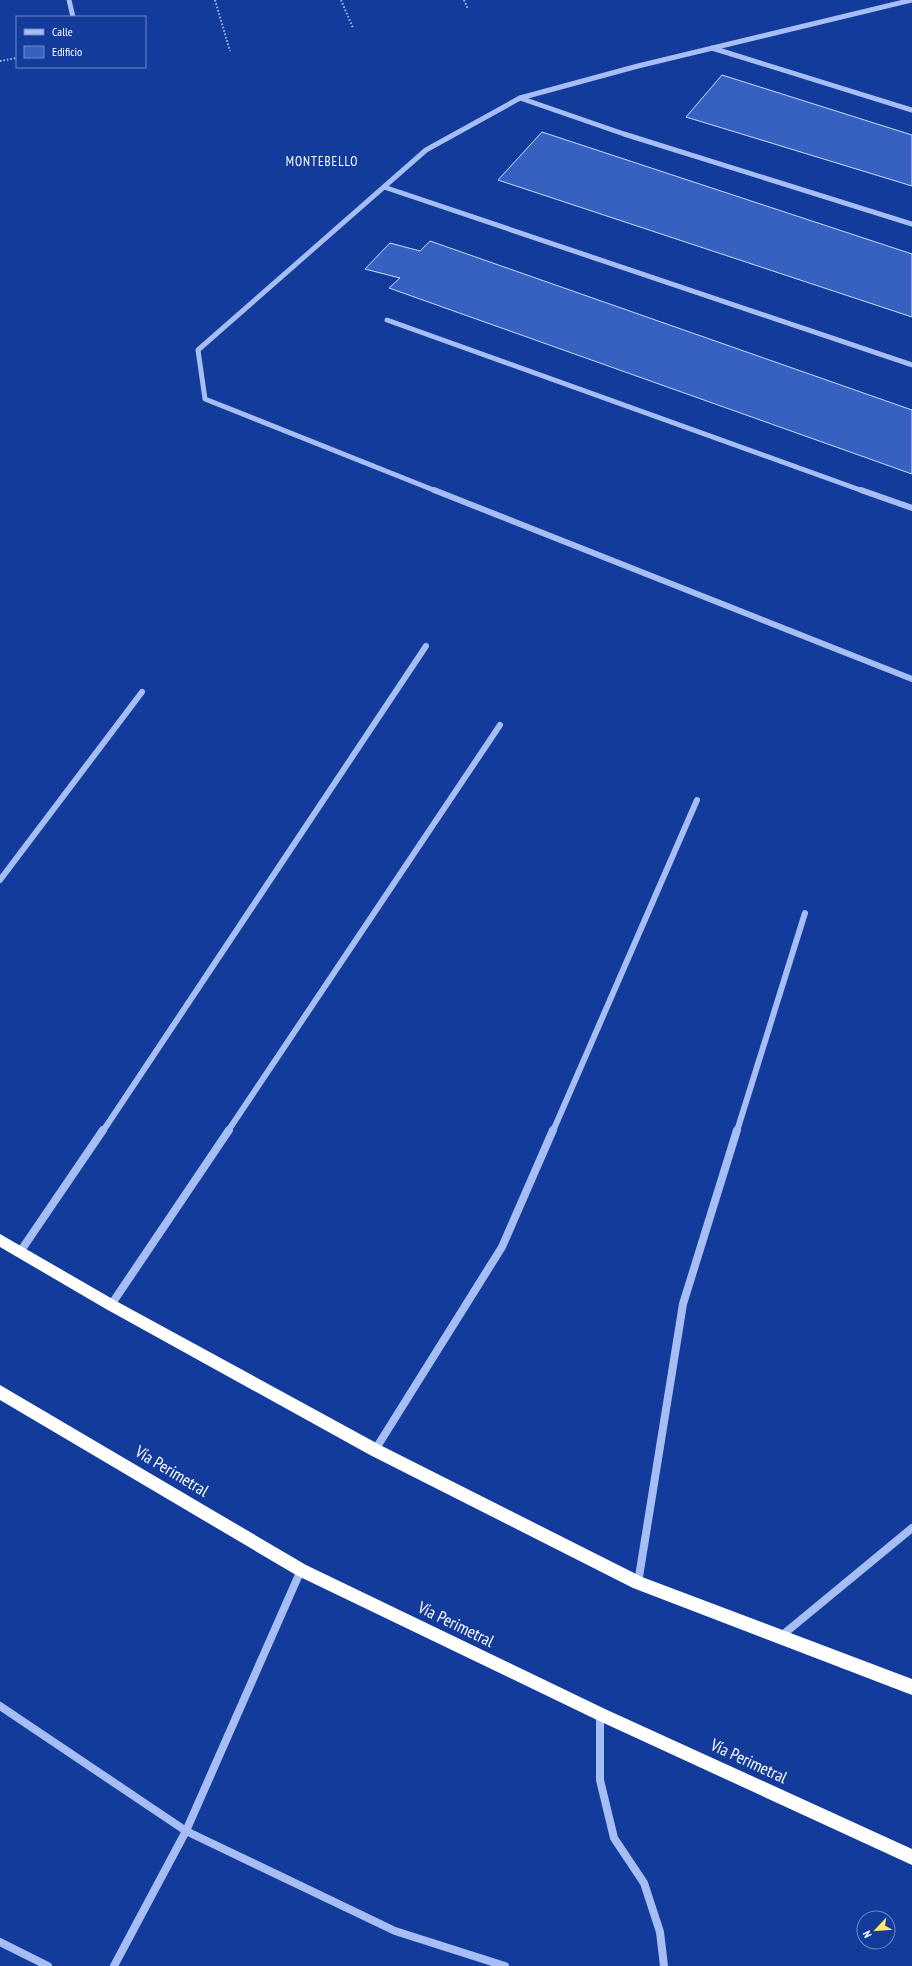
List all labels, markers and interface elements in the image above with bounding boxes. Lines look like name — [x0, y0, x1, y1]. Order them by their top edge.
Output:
legend — [16, 16, 146, 68]
text: Calle — [52, 24, 73, 39]
text: Edificio — [52, 44, 82, 59]
district label: MONTEBELLO — [286, 153, 358, 170]
street label: Vía Perimetral — [130, 1440, 213, 1502]
street label: Vía Perimetral — [413, 1596, 498, 1652]
street label: Vía Perimetral — [706, 1733, 791, 1788]
north arrow — [856, 1910, 896, 1950]
text: N — [859, 1929, 875, 1940]

